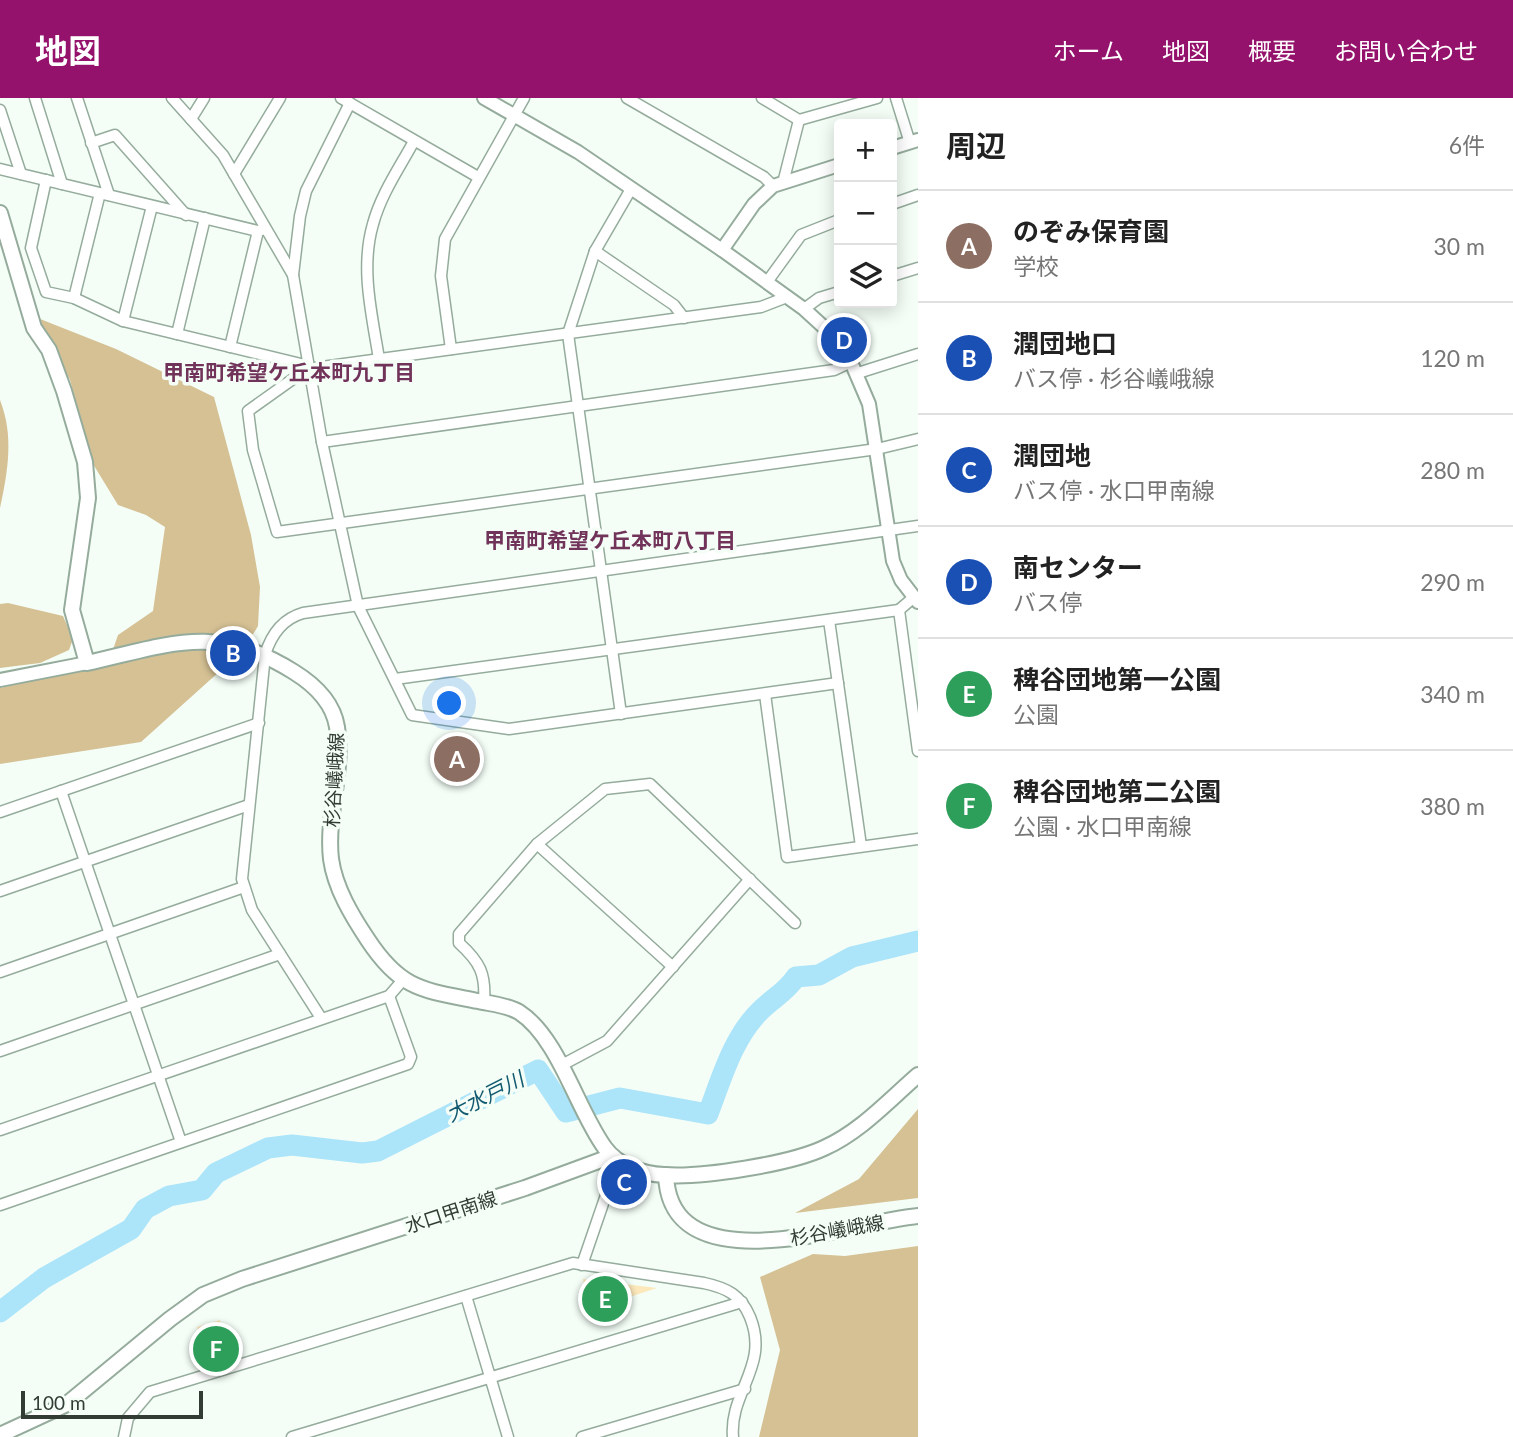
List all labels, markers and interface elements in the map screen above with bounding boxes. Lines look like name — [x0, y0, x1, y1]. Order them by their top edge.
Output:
text: 地図 — [35, 30, 101, 70]
text: ホーム — [1053, 36, 1124, 65]
text: 地図 — [1162, 36, 1210, 65]
text: 概要 — [1248, 36, 1296, 65]
text: お問い合わせ — [1334, 36, 1478, 65]
map controls — [834, 119, 897, 308]
button: + — [834, 119, 897, 182]
text: 周辺 — [946, 127, 1006, 163]
text: 6件 — [1449, 131, 1485, 159]
button: − — [834, 182, 897, 245]
text: のぞみ保育園 — [1013, 215, 1169, 247]
text: A — [961, 232, 977, 260]
text: 30 m — [1434, 232, 1485, 260]
button: layers — [834, 245, 897, 308]
text: 学校 — [1013, 252, 1059, 280]
pin: D — [821, 314, 867, 366]
text: 潤団地口 — [1013, 327, 1117, 359]
text: B — [961, 344, 977, 372]
text: 120 m — [1420, 344, 1485, 372]
district label: 甲南町希望ケ丘本町九丁目 — [163, 359, 415, 384]
text: バス停 · 杉谷嶬峨線 — [1013, 364, 1215, 392]
text: 潤団地 — [1013, 439, 1091, 471]
text: C — [961, 456, 977, 484]
text: 280 m — [1420, 456, 1485, 484]
text: バス停 · 水口甲南線 — [1013, 476, 1215, 504]
district label: 甲南町希望ケ丘本町八丁目 — [484, 527, 736, 552]
text: 南センター — [1013, 551, 1143, 583]
text: D — [960, 568, 978, 596]
text: 290 m — [1420, 568, 1485, 596]
text: バス停 — [1013, 588, 1082, 616]
pin: B — [210, 627, 256, 679]
text: 稗谷団地第一公園 — [1013, 663, 1221, 695]
text: E — [962, 680, 976, 708]
text: 340 m — [1420, 680, 1485, 708]
your location — [432, 686, 466, 720]
text: 公園 — [1013, 700, 1059, 728]
street label: 杉谷嶬峨線 — [320, 732, 347, 828]
pin: A — [434, 733, 480, 785]
text: 稗谷団地第二公園 — [1013, 775, 1221, 807]
text: F — [962, 792, 976, 820]
text: 380 m — [1420, 792, 1485, 820]
text: 公園 · 水口甲南線 — [1013, 812, 1192, 840]
water label: 大水戸川 — [441, 1065, 529, 1126]
pin: C — [601, 1156, 647, 1208]
street label: 水口甲南線 — [402, 1186, 500, 1237]
street label: 杉谷嶬峨線 — [788, 1210, 886, 1249]
pin: E — [582, 1273, 628, 1325]
pin: F — [193, 1323, 239, 1375]
scale bar — [21, 1388, 203, 1420]
text: 100 m — [32, 1391, 86, 1414]

